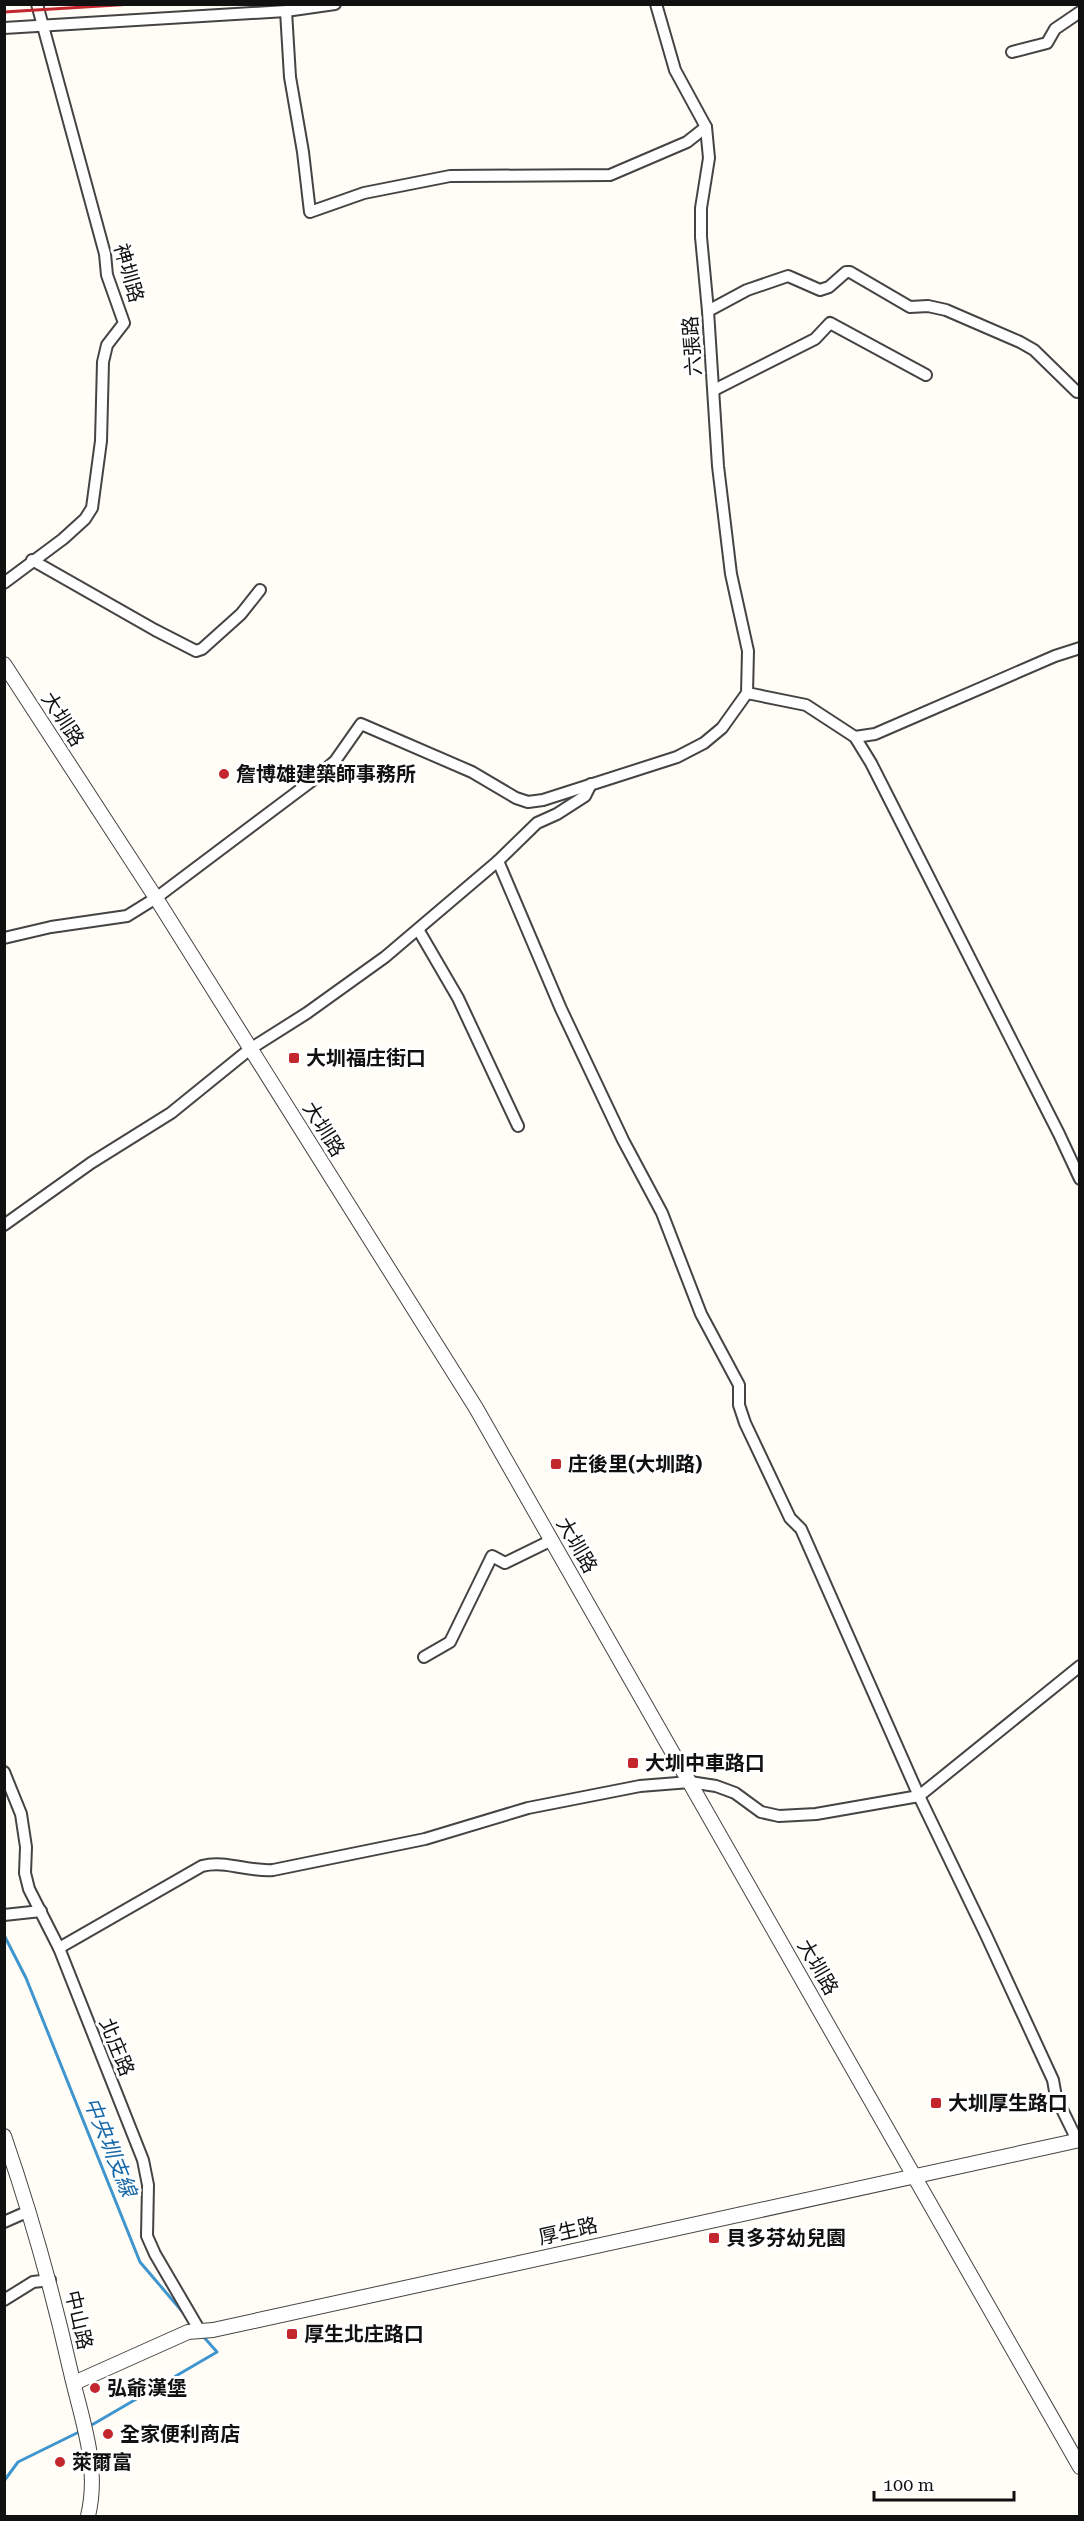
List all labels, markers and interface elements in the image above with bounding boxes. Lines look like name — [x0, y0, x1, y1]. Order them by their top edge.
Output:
street label: 神圳路 — [109, 241, 149, 305]
street label: 六張路 — [678, 315, 706, 377]
street label: 大圳路 — [37, 687, 89, 751]
place label: 詹博雄建築師事務所 — [236, 762, 416, 786]
marker: 詹博雄建築師事務所 — [217, 767, 231, 781]
place label: 大圳福庄街口 — [306, 1046, 426, 1070]
marker: 大圳福庄街口 — [287, 1051, 301, 1065]
street label: 大圳路 — [298, 1097, 350, 1161]
place label: 庄後里(大圳路) — [568, 1452, 702, 1476]
marker: 庄後里(大圳路) — [549, 1457, 563, 1471]
street label: 大圳路 — [552, 1513, 602, 1577]
place label: 大圳中車路口 — [645, 1751, 765, 1775]
marker: 大圳中車路口 — [626, 1756, 640, 1770]
street label: 大圳路 — [793, 1935, 843, 1999]
street label: 北庄路 — [95, 2015, 139, 2079]
place label: 大圳厚生路口 — [948, 2091, 1068, 2115]
water label: 中央圳支線 — [79, 2094, 142, 2202]
marker: 大圳厚生路口 — [929, 2096, 943, 2110]
street label: 厚生路 — [536, 2213, 600, 2249]
place label: 貝多芬幼兒園 — [726, 2226, 846, 2250]
marker: 貝多芬幼兒園 — [707, 2231, 721, 2245]
street label: 中山路 — [61, 2288, 97, 2352]
place label: 厚生北庄路口 — [304, 2322, 424, 2346]
marker: 厚生北庄路口 — [285, 2327, 299, 2341]
place label: 弘爺漢堡 — [107, 2376, 187, 2400]
marker: 弘爺漢堡 — [88, 2381, 102, 2395]
place label: 全家便利商店 — [120, 2422, 240, 2446]
marker: 全家便利商店 — [101, 2427, 115, 2441]
place label: 萊爾富 — [72, 2450, 132, 2474]
marker: 萊爾富 — [53, 2455, 67, 2469]
scale bar — [874, 2464, 1014, 2502]
text: 100 m — [883, 2474, 934, 2495]

